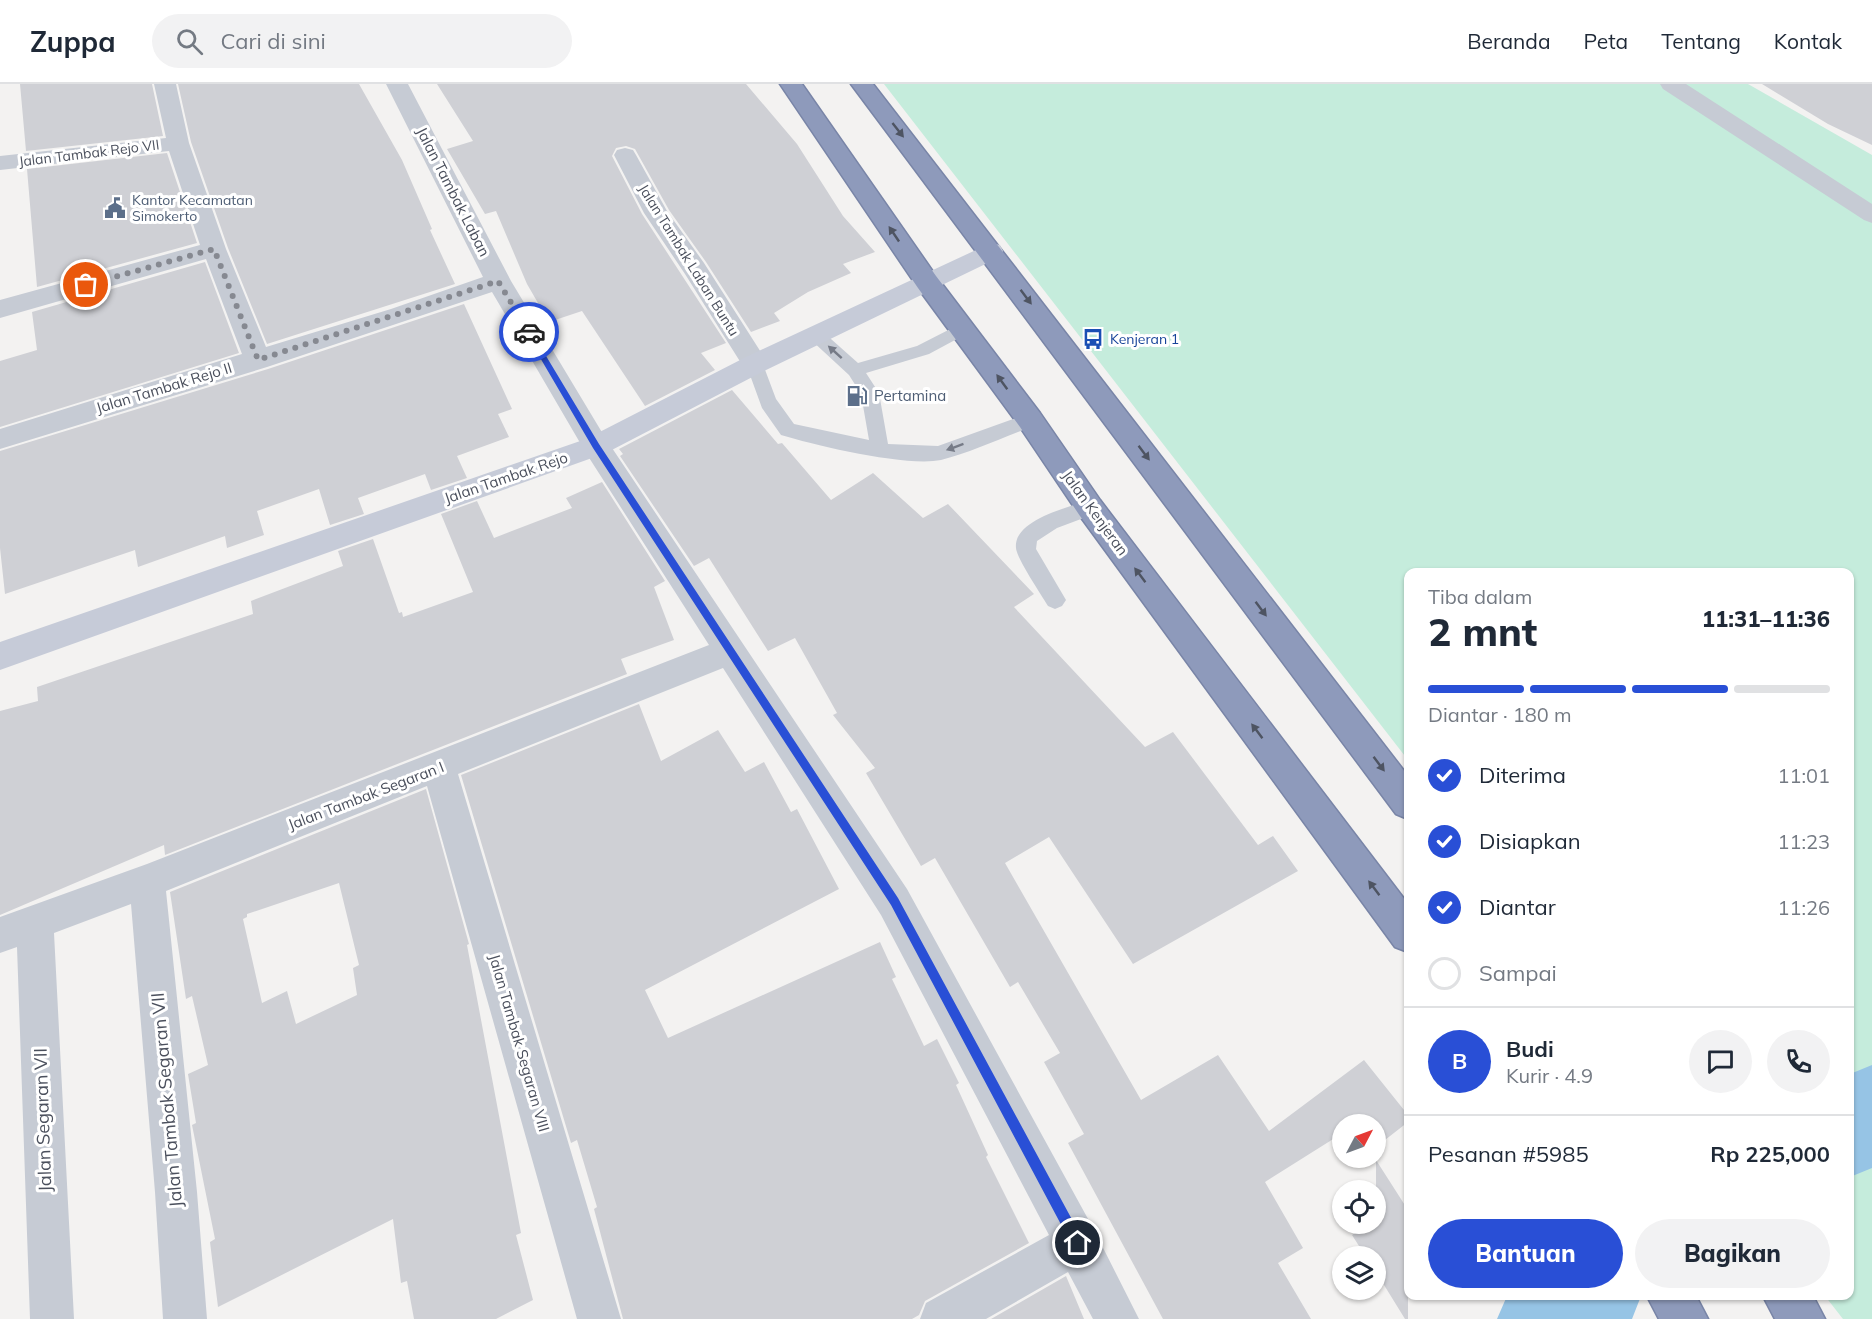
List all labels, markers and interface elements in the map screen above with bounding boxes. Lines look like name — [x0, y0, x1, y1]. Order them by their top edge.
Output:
search box — [152, 14, 572, 68]
text: Zuppa — [30, 24, 116, 59]
icon: search — [173, 25, 206, 58]
text: Cari di sini — [221, 27, 326, 55]
text: Beranda — [1467, 28, 1551, 54]
text: Peta — [1584, 28, 1628, 54]
text: Tentang — [1661, 28, 1741, 54]
text: Kontak — [1774, 28, 1842, 54]
one-way arrow — [891, 123, 903, 138]
street label: Jalan Tambak Laban — [413, 124, 494, 260]
street label: Jalan Tambak Rejo VII — [18, 135, 160, 171]
street label: Jalan Tambak Laban Buntu — [635, 181, 743, 339]
place label: Kantor Kecamatan Simokerto — [132, 191, 253, 225]
public building icon: Kantor Kecamatan Simokerto — [103, 196, 127, 220]
one-way arrow — [889, 226, 900, 242]
pin — [60, 259, 111, 310]
icon: bag — [69, 268, 102, 301]
one-way arrow — [1020, 289, 1032, 305]
courier — [499, 302, 559, 362]
icon: car — [513, 316, 546, 349]
bus stop icon: Kenjeran 1 — [1081, 327, 1105, 351]
place label: Kenjeran 1 — [1110, 330, 1179, 348]
one-way arrow — [828, 346, 843, 359]
street label: Jalan Tambak Rejo II — [94, 358, 234, 417]
one-way arrow — [996, 375, 1008, 391]
fuel station icon: Pertamina — [845, 384, 869, 408]
place label: Pertamina — [874, 386, 946, 405]
one-way arrow — [946, 443, 964, 453]
one-way arrow — [1137, 445, 1150, 461]
street label: Jalan Tambak Rejo — [442, 447, 570, 508]
street label: Jalan Kenjeran — [1058, 467, 1133, 559]
one-way arrow — [1134, 567, 1147, 583]
text: Tiba dalam — [1428, 584, 1532, 609]
one-way arrow — [1255, 601, 1267, 616]
text: 11:31–11:36 — [1702, 605, 1830, 633]
text: 2 mnt — [1428, 607, 1537, 656]
text: Diantar · 180 m — [1428, 702, 1572, 727]
one-way arrow — [1251, 724, 1263, 740]
one-way arrow — [1373, 756, 1385, 772]
street label: Jalan Tambak Segaran I — [285, 757, 446, 834]
icon: check — [1428, 759, 1461, 792]
text: Diterima — [1479, 761, 1566, 789]
text: 11:01 — [1777, 763, 1830, 788]
icon: check — [1428, 825, 1461, 858]
text: Disiapkan — [1479, 827, 1581, 855]
text: 11:23 — [1777, 829, 1830, 854]
one-way arrow — [1368, 880, 1380, 895]
icon: check — [1428, 891, 1461, 924]
text: Diantar — [1479, 893, 1556, 921]
text: 11:26 — [1777, 895, 1830, 920]
street label: Jalan Tambak Segaran VIII — [485, 952, 554, 1134]
text: Sampai — [1479, 959, 1557, 987]
street label: Jalan Tambak Segaran VII — [146, 992, 187, 1209]
button: chat — [1689, 1030, 1752, 1093]
button: phone — [1767, 1030, 1830, 1093]
text: Budi — [1506, 1035, 1554, 1063]
text: B — [1452, 1047, 1467, 1075]
street label: Jalan Segaran VII — [28, 1048, 57, 1192]
text: Kurir · 4.9 — [1506, 1063, 1593, 1088]
north arrow — [1332, 1114, 1386, 1168]
map controls — [1332, 1114, 1386, 1300]
text: Pesanan #5985 — [1428, 1140, 1589, 1168]
text: Rp 225,000 — [1710, 1140, 1830, 1168]
button: locate — [1332, 1180, 1386, 1234]
pin — [1052, 1217, 1103, 1268]
button: Bantuan — [1428, 1219, 1623, 1288]
button: Bagikan — [1635, 1219, 1830, 1288]
icon: home — [1061, 1226, 1094, 1259]
button: layers — [1332, 1246, 1386, 1300]

